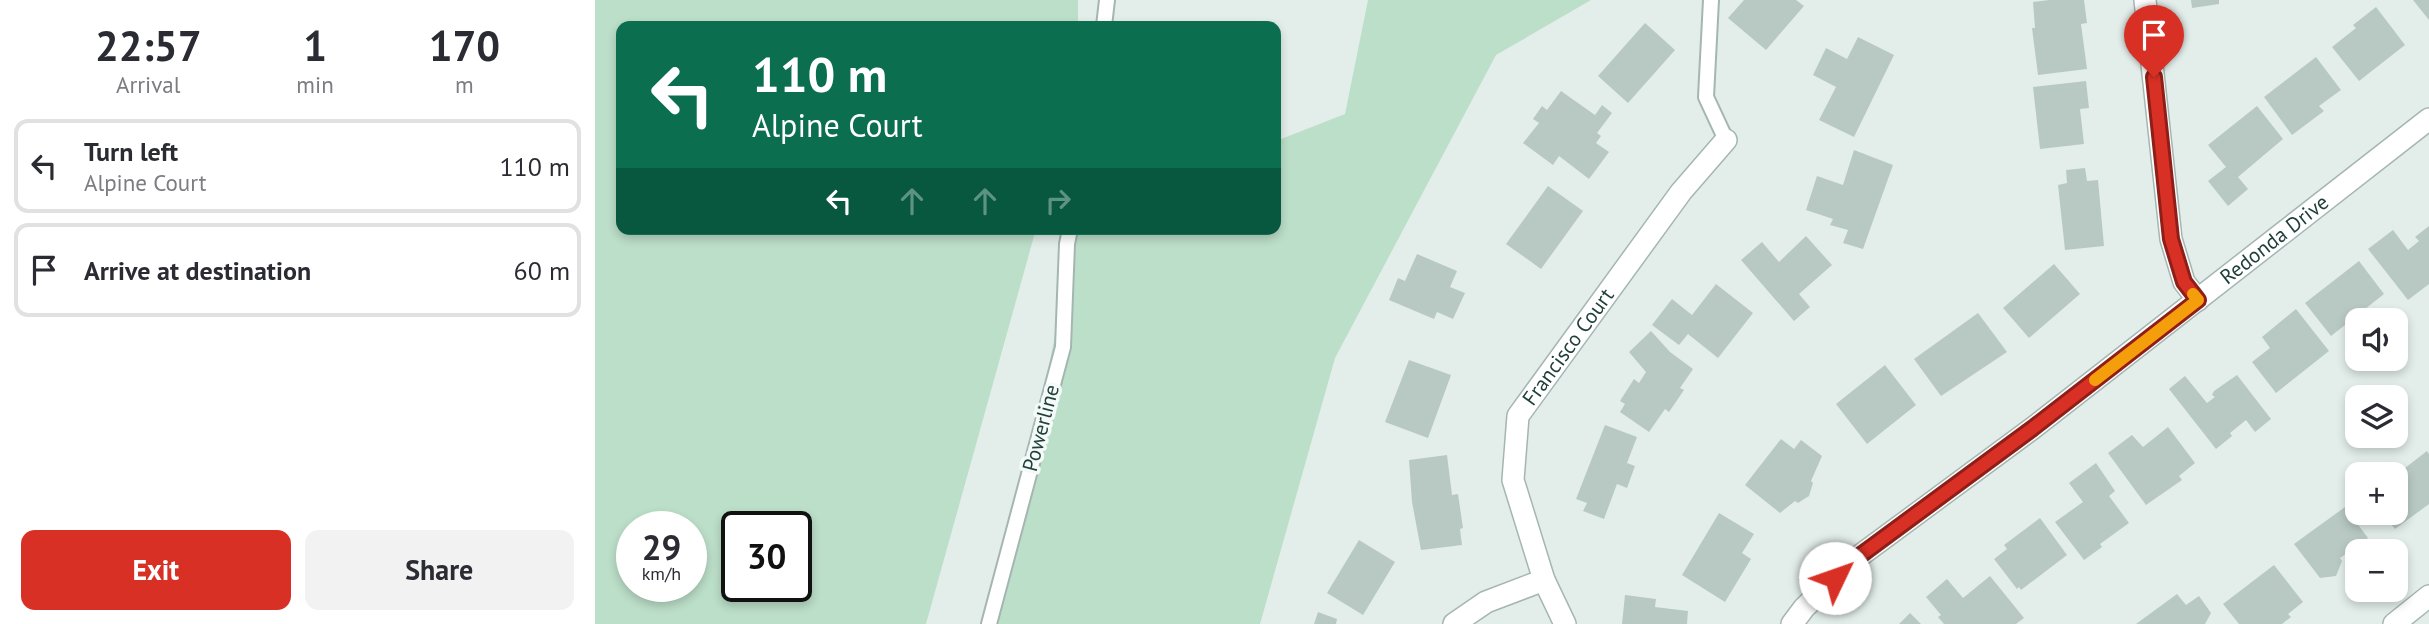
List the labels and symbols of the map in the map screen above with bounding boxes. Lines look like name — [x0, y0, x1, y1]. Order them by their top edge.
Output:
pin — [2124, 5, 2184, 77]
street label: Redonda Drive — [2214, 188, 2334, 290]
street label: Francisco Court — [1516, 283, 1619, 411]
street label: Powerline — [1016, 381, 1065, 474]
speed limit sign: 30 — [721, 511, 812, 602]
position arrow — [1798, 541, 1872, 615]

